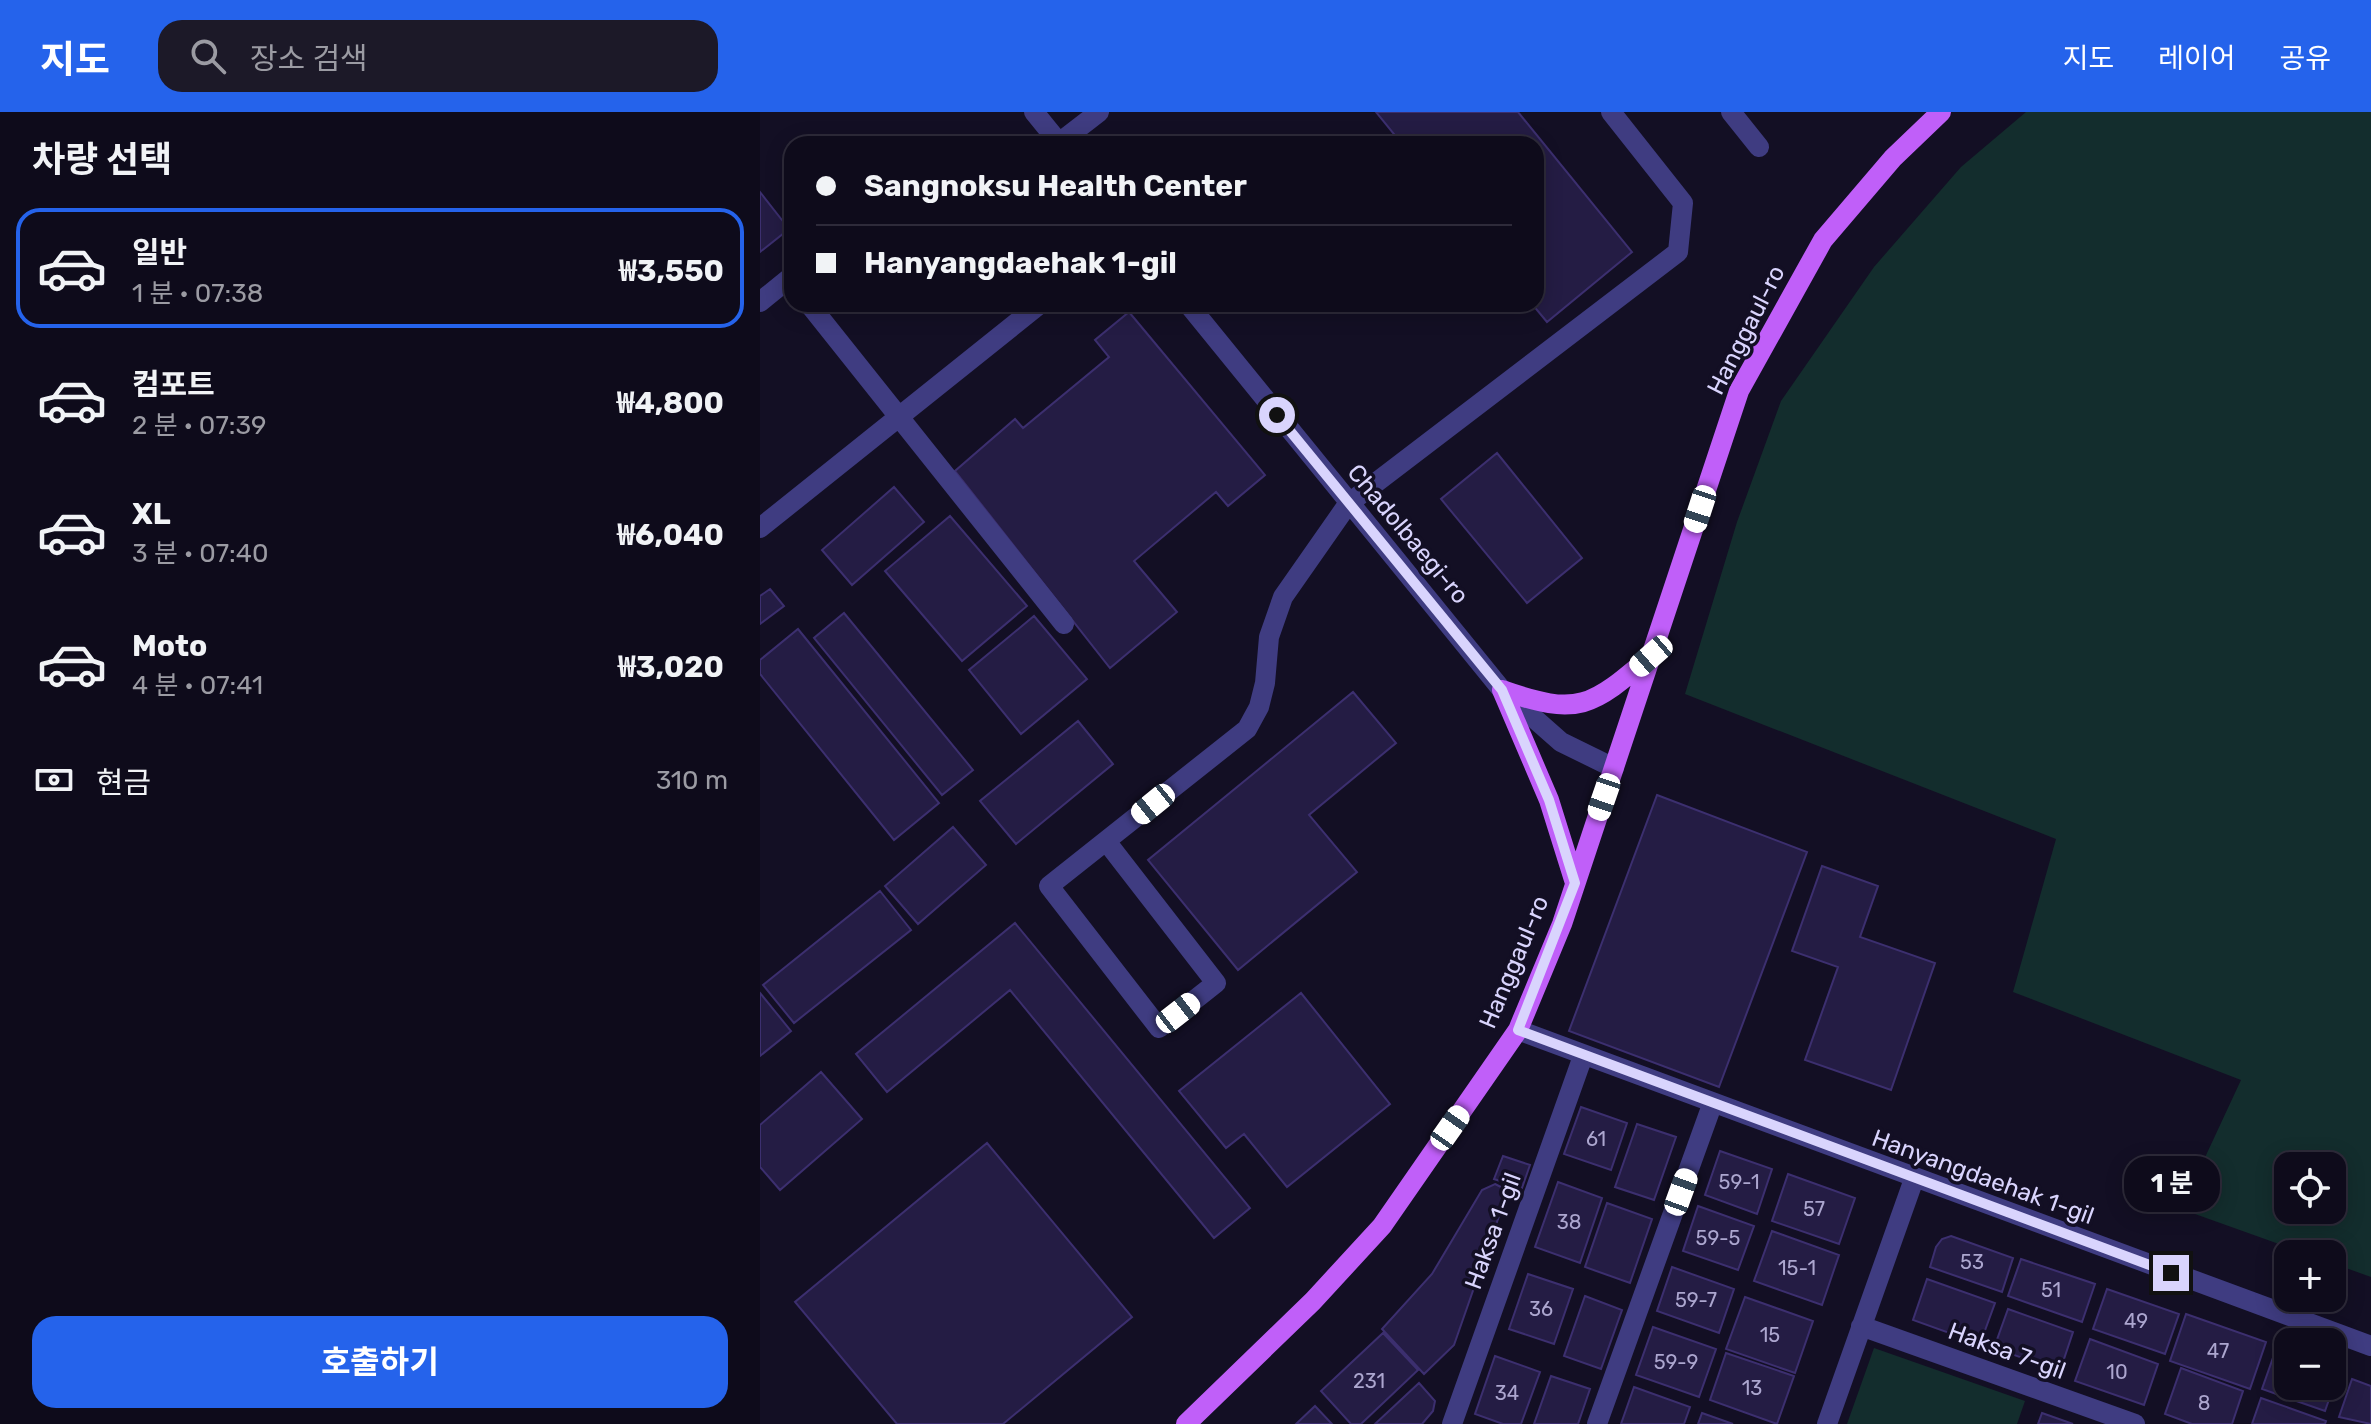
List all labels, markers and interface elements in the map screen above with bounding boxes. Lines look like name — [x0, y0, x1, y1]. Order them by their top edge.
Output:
search box — [158, 20, 718, 92]
icon: search — [186, 34, 230, 78]
text: 지도 — [40, 37, 110, 83]
text: 장소 검색 — [250, 41, 368, 77]
text: 지도 — [2063, 42, 2114, 75]
text: 레이어 — [2158, 42, 2235, 75]
text: 공유 — [2279, 42, 2331, 75]
text: 차량 선택 — [32, 138, 172, 181]
text: Sangnoksu Health Center — [864, 168, 1247, 204]
icon: car — [36, 232, 108, 304]
text: 일반 — [132, 235, 187, 271]
text: Hanyangdaehak 1-gil — [864, 245, 1177, 281]
text: ₩3,550 — [619, 253, 724, 289]
street label: Hanggaul-ro — [1701, 261, 1791, 399]
text: 1 분 · 07:38 — [132, 278, 263, 309]
icon: car — [36, 364, 108, 436]
text: 컴포트 — [132, 367, 215, 403]
text: ₩4,800 — [617, 385, 724, 421]
route start — [1259, 397, 1295, 433]
text: 2 분 · 07:39 — [132, 410, 266, 441]
street label: Chadolbaegi-ro — [1342, 459, 1474, 609]
car — [1681, 482, 1719, 536]
icon: car — [36, 496, 108, 568]
text: XL — [132, 496, 171, 532]
text: ₩6,040 — [617, 517, 724, 553]
text: 3 분 · 07:40 — [132, 538, 268, 569]
icon: car — [36, 628, 108, 700]
text: Moto — [132, 628, 207, 664]
car — [1625, 631, 1677, 681]
text: ₩3,020 — [618, 649, 724, 685]
text: 4 분 · 07:41 — [132, 670, 263, 701]
icon: cash — [32, 758, 76, 802]
text: 현금 — [96, 765, 151, 801]
text: 310 m — [656, 765, 728, 796]
car — [1585, 770, 1623, 824]
car — [1127, 780, 1179, 828]
street label: Hanggaul-ro — [1473, 891, 1555, 1033]
car — [1152, 989, 1204, 1037]
car — [1426, 1101, 1474, 1155]
street label: Hanyangdaehak 1-gil — [1868, 1124, 2098, 1230]
house number: 61 — [1586, 1127, 1606, 1151]
map controls — [2274, 1152, 2346, 1400]
button: locate — [2274, 1152, 2346, 1224]
callout: 1 분 — [2123, 1157, 2219, 1213]
car — [1662, 1165, 1700, 1219]
text: 1 분 — [2151, 1168, 2193, 1199]
street label: Haksa 1-gil — [1459, 1169, 1527, 1293]
house number: 59-1 — [1719, 1170, 1759, 1194]
house number: 57 — [1803, 1197, 1825, 1221]
house number: 38 — [1557, 1210, 1581, 1234]
house number: 59-5 — [1696, 1226, 1740, 1250]
button: + — [2274, 1240, 2346, 1312]
house number: 53 — [1960, 1250, 1984, 1274]
route end — [2153, 1255, 2189, 1291]
house number: 15-1 — [1778, 1256, 1816, 1280]
house number: 51 — [2041, 1278, 2061, 1302]
house number: 59-7 — [1675, 1288, 1717, 1312]
house number: 36 — [1529, 1297, 1553, 1321]
house number: 49 — [2124, 1309, 2148, 1333]
button: 호출하기 — [32, 1316, 728, 1408]
street label: Haksa 7-gil — [1944, 1317, 2070, 1385]
house number: 15 — [1760, 1323, 1780, 1347]
button: − — [2274, 1328, 2346, 1400]
house number: 47 — [2207, 1339, 2229, 1363]
house number: 59-9 — [1654, 1350, 1698, 1374]
house number: 10 — [2106, 1360, 2128, 1384]
house number: 231 — [1353, 1369, 1385, 1393]
house number: 13 — [1742, 1376, 1762, 1400]
house number: 34 — [1495, 1381, 1519, 1405]
house number: 8 — [2198, 1391, 2210, 1415]

